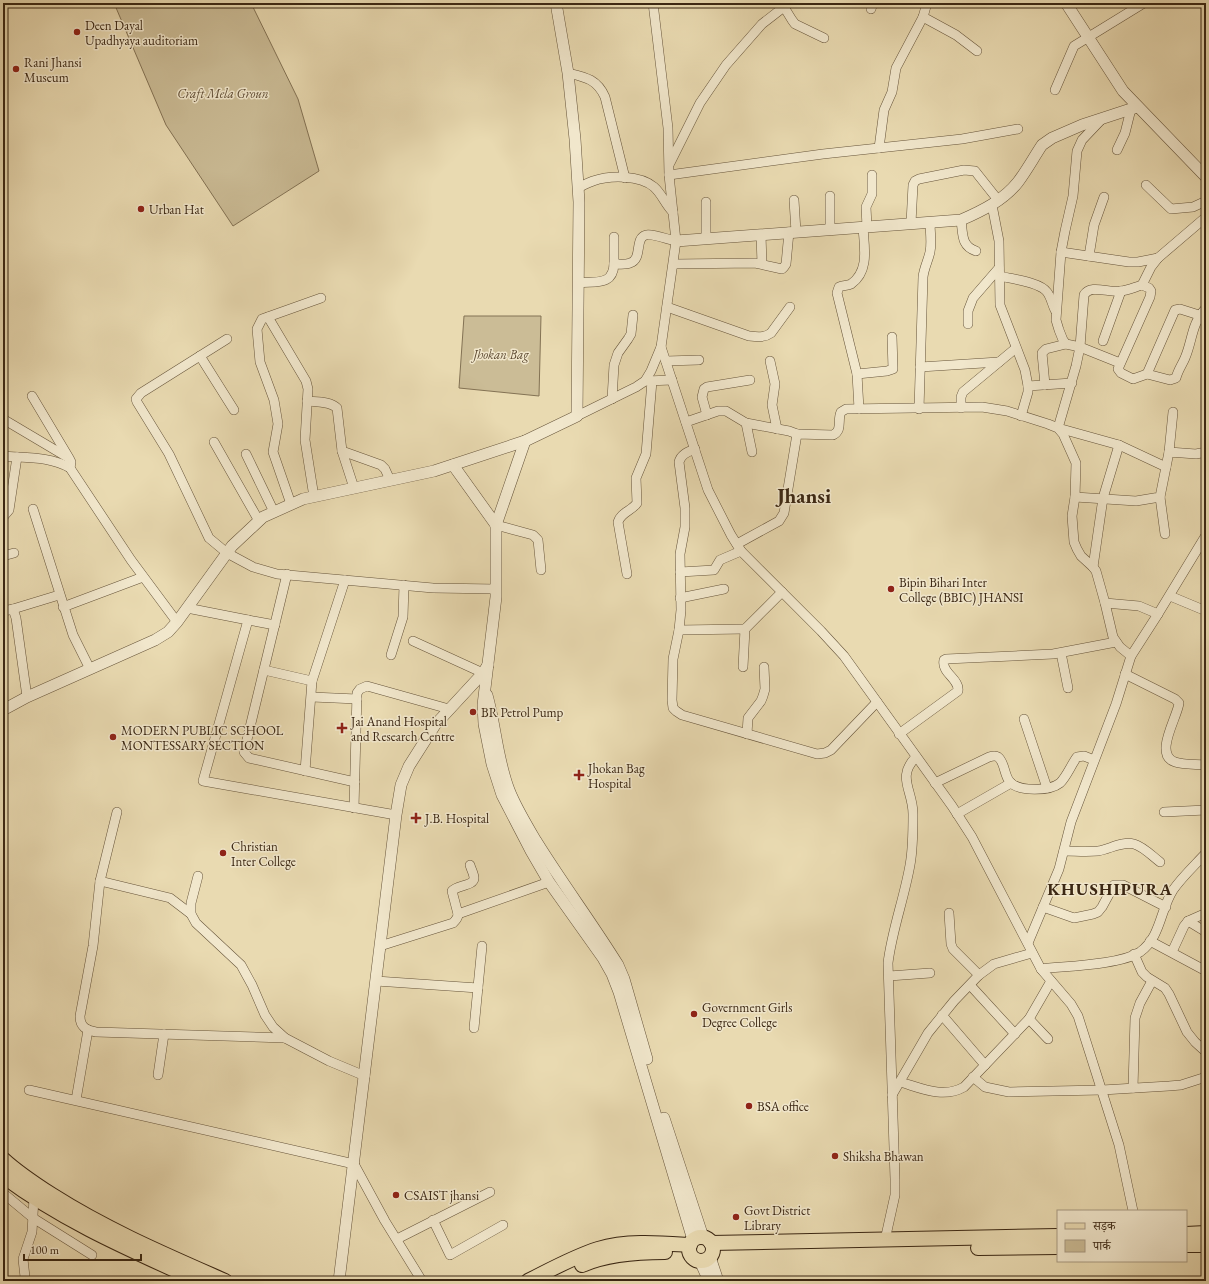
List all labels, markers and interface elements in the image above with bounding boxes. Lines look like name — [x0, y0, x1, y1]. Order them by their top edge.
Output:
place label: Deen Dayal Upadhyaya auditoriam — [85, 17, 198, 49]
marker: Deen Dayal Upadhyaya auditoriam — [72, 27, 82, 37]
place label: Rani Jhansi Museum — [24, 54, 82, 86]
marker: Rani Jhansi Museum — [11, 64, 21, 74]
park label: Craft Mela Groun — [177, 85, 269, 102]
place label: Urban Hat — [149, 201, 204, 218]
marker: Urban Hat — [136, 204, 146, 214]
park label: Jhokan Bag — [470, 346, 529, 363]
district label: Jhansi — [775, 482, 831, 509]
place label: Bipin Bihari Inter College (BBIC) JHANSI — [899, 574, 1024, 606]
marker: Bipin Bihari Inter College (BBIC) JHANSI — [886, 584, 896, 594]
place label: BR Petrol Pump — [481, 704, 564, 721]
marker: BR Petrol Pump — [468, 707, 478, 717]
place label: Jai Anand Hospital and Research Centre — [350, 713, 455, 745]
place label: MODERN PUBLIC SCHOOL MONTESSARY SECTION — [121, 722, 284, 754]
marker: Jai Anand Hospital and Research Centre — [336, 722, 348, 734]
marker: MODERN PUBLIC SCHOOL MONTESSARY SECTION — [108, 732, 118, 742]
place label: Jhokan Bag Hospital — [587, 760, 645, 792]
marker: Jhokan Bag Hospital — [573, 769, 585, 781]
place label: J.B. Hospital — [424, 810, 489, 827]
marker: J.B. Hospital — [410, 812, 422, 824]
place label: Christian Inter College — [231, 838, 296, 870]
marker: Christian Inter College — [218, 848, 228, 858]
district label: KHUSHIPURA — [1047, 878, 1173, 900]
place label: Government Girls Degree College — [702, 999, 792, 1031]
marker: Government Girls Degree College — [689, 1009, 699, 1019]
place label: BSA office — [757, 1098, 809, 1115]
marker: BSA office — [744, 1101, 754, 1111]
place label: Shiksha Bhawan — [843, 1148, 924, 1165]
marker: Shiksha Bhawan — [830, 1151, 840, 1161]
place label: CSAIST jhansi — [404, 1187, 479, 1204]
marker: CSAIST jhansi — [391, 1190, 401, 1200]
place label: Govt District Library — [744, 1202, 810, 1234]
legend — [1057, 1210, 1187, 1262]
marker: Govt District Library — [731, 1212, 741, 1222]
text: सड़क — [1092, 1218, 1117, 1234]
scale bar — [24, 1236, 141, 1262]
text: पार्क — [1092, 1238, 1112, 1254]
text: 100 m — [30, 1242, 60, 1258]

